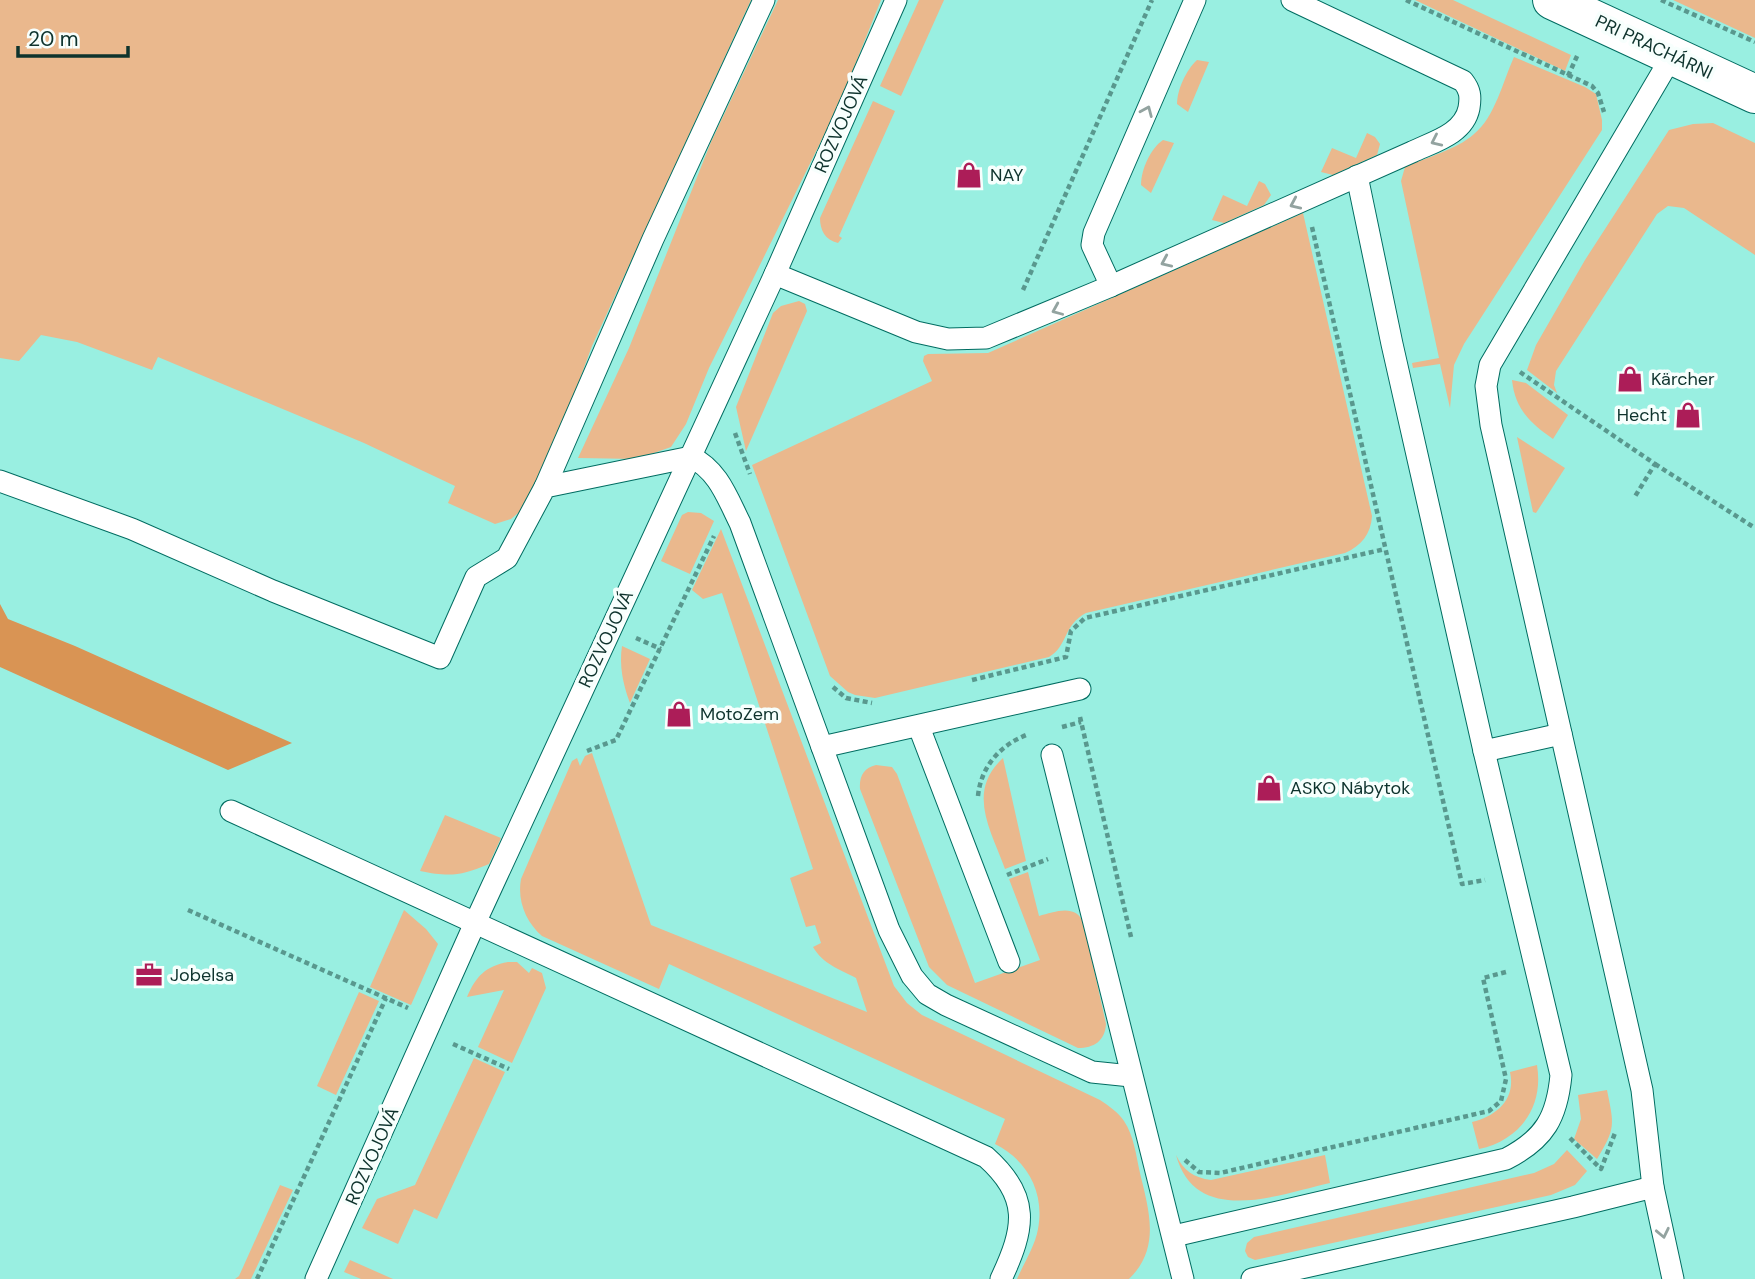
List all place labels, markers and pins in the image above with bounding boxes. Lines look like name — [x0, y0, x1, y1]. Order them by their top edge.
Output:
shop icon: NAY — [954, 160, 984, 190]
place label: NAY — [990, 163, 1024, 187]
shop icon: Kärcher — [1615, 364, 1645, 394]
place label: Kärcher — [1651, 367, 1715, 391]
shop icon: Hecht — [1673, 400, 1703, 430]
place label: Hecht — [1617, 403, 1667, 427]
shop icon: MotoZem — [664, 699, 694, 729]
place label: MotoZem — [700, 702, 779, 726]
shop icon: ASKO Nábytok — [1254, 773, 1284, 803]
place label: ASKO Nábytok — [1290, 776, 1410, 800]
office icon: Jobelsa — [134, 960, 164, 990]
place label: Jobelsa — [170, 963, 234, 987]

